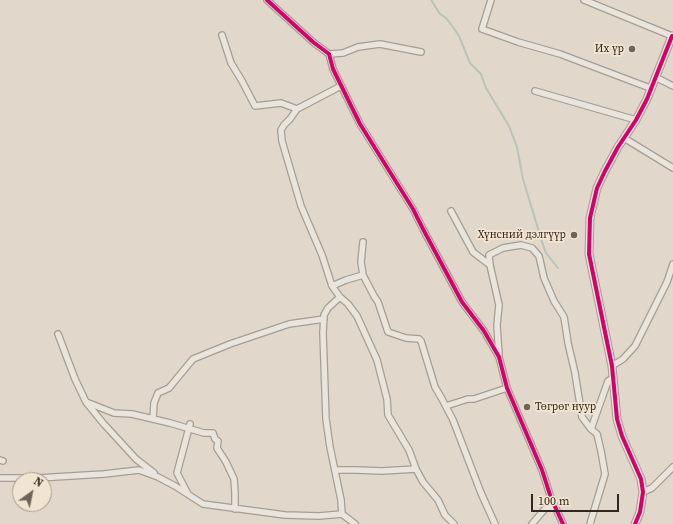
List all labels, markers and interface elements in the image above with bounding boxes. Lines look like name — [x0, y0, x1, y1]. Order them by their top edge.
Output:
place label: Их үр — [595, 42, 624, 56]
marker: Их үр — [627, 44, 637, 54]
place label: Хүнсний дэлгүүр — [478, 228, 566, 242]
marker: Хүнсний дэлгүүр — [569, 230, 579, 240]
place label: Төгрөг нуур — [535, 400, 596, 414]
marker: Төгрөг нуур — [522, 402, 532, 412]
north arrow — [12, 472, 52, 512]
text: N — [31, 474, 46, 491]
scale bar — [533, 486, 621, 512]
text: 100 m — [538, 493, 570, 509]

